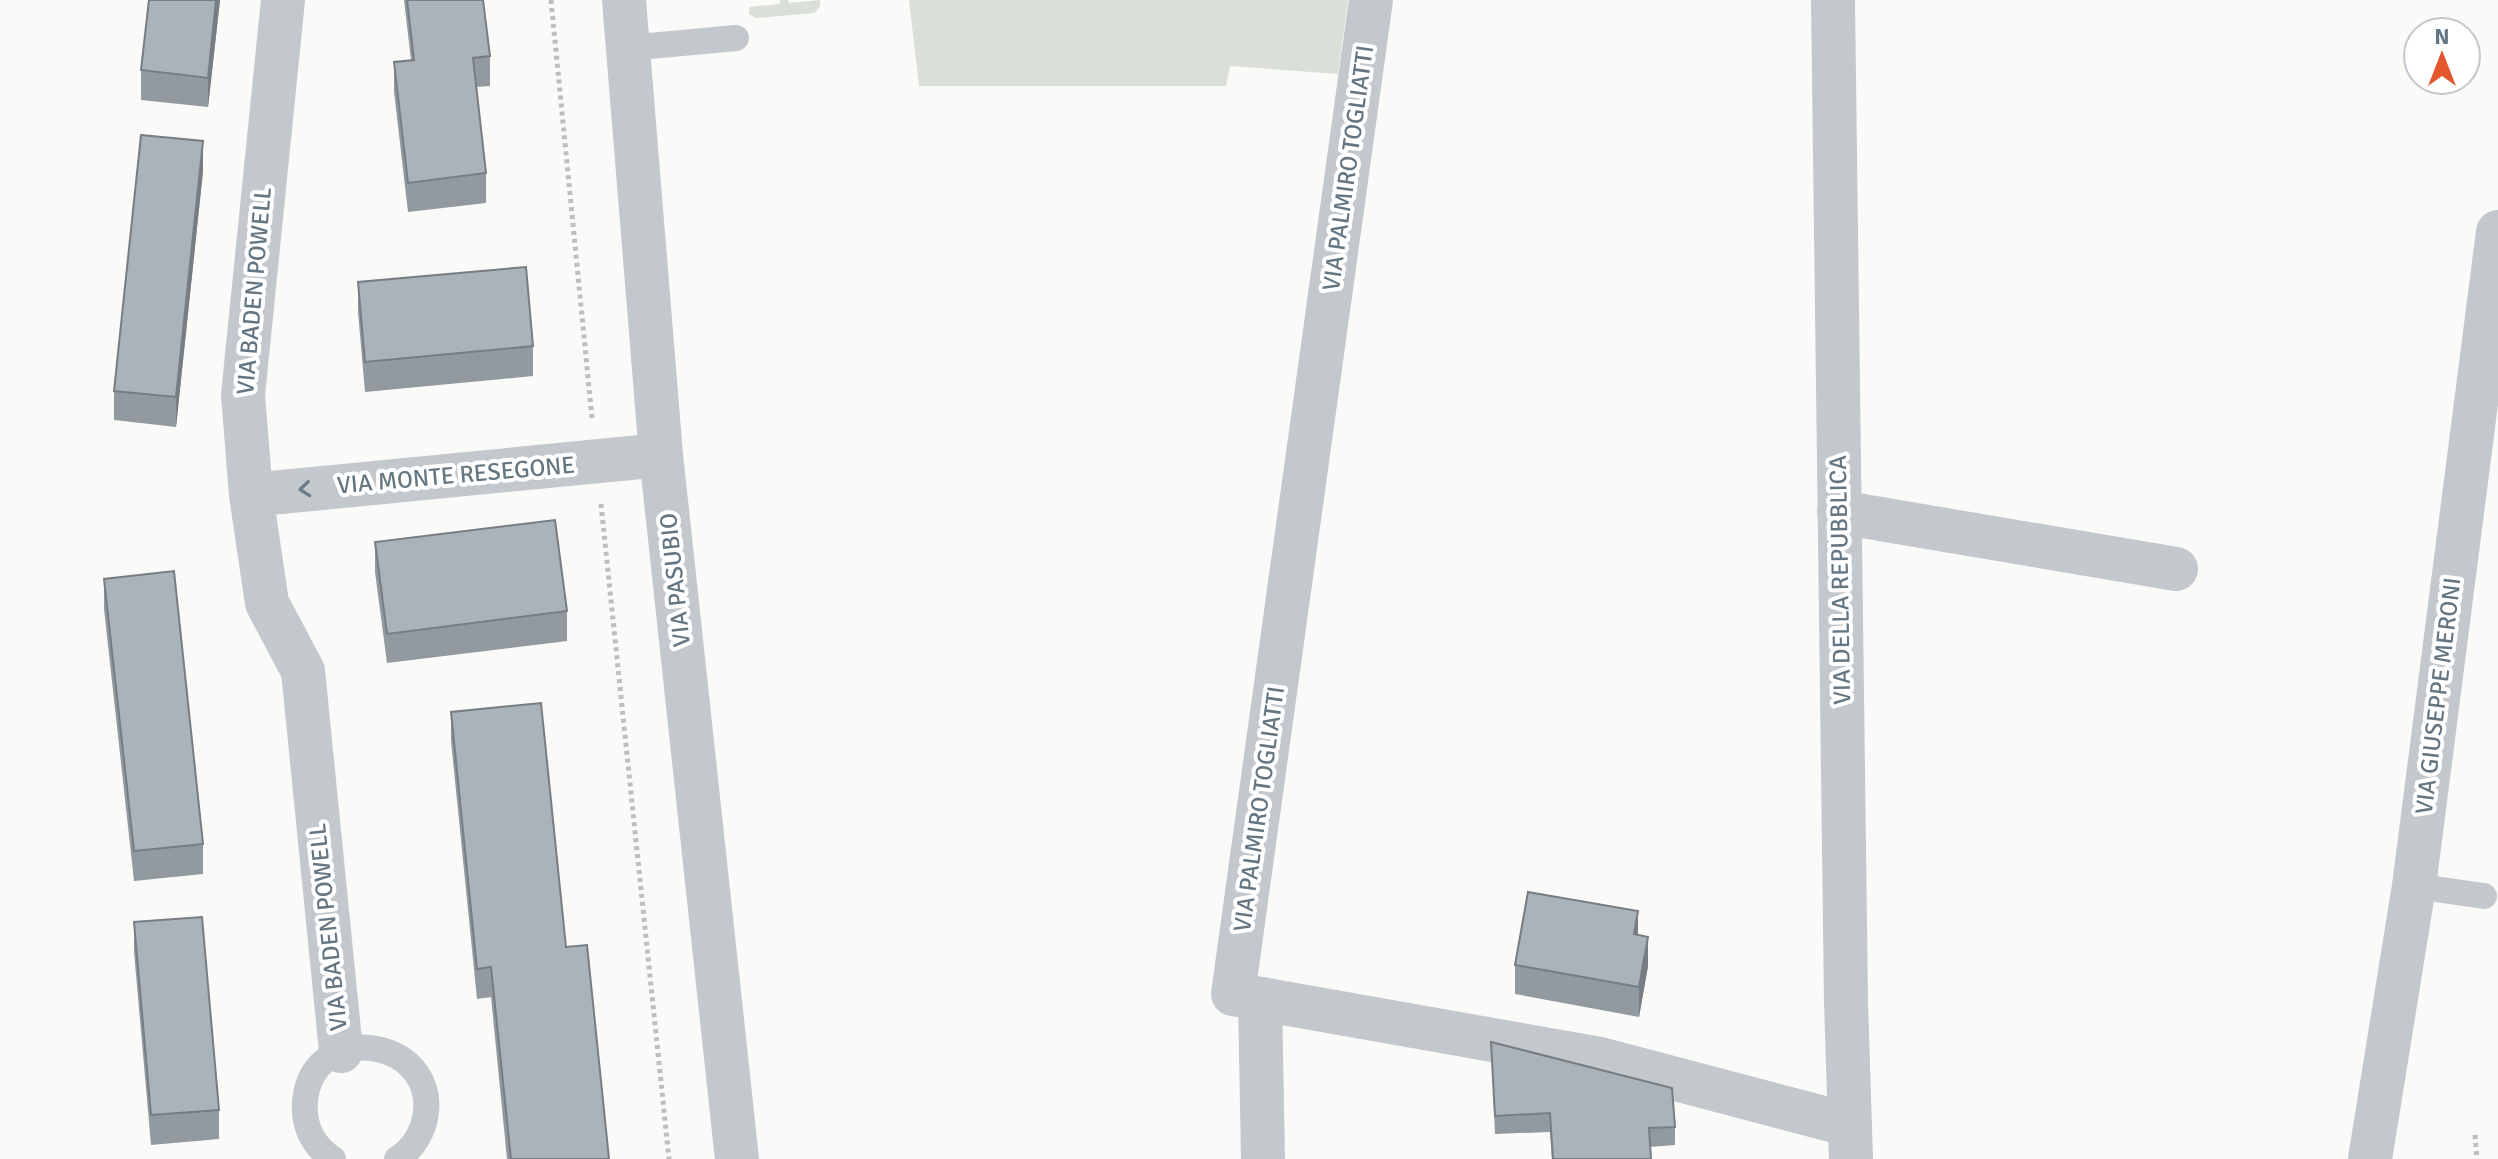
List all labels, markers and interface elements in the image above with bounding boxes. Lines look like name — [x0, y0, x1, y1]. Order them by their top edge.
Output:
north arrow — [2402, 16, 2482, 96]
text: N — [2434, 23, 2450, 50]
street label: VIA PALMIRO TOGLIATTI — [1316, 43, 1380, 293]
street label: VIA BADEN POWELL — [230, 186, 278, 396]
street label: VIA MONTE RESEGONE — [336, 450, 576, 500]
street label: VIA DELLA REPUBBLICA — [1823, 455, 1857, 705]
one-way arrow — [298, 481, 311, 498]
street label: VIA PASUBIO — [653, 512, 697, 648]
street label: VIA GIUSEPPE MERONI — [2409, 576, 2467, 816]
street label: VIA PALMIRO TOGLIATTI — [1227, 684, 1291, 934]
street label: VIA BADEN POWELL — [302, 822, 354, 1032]

